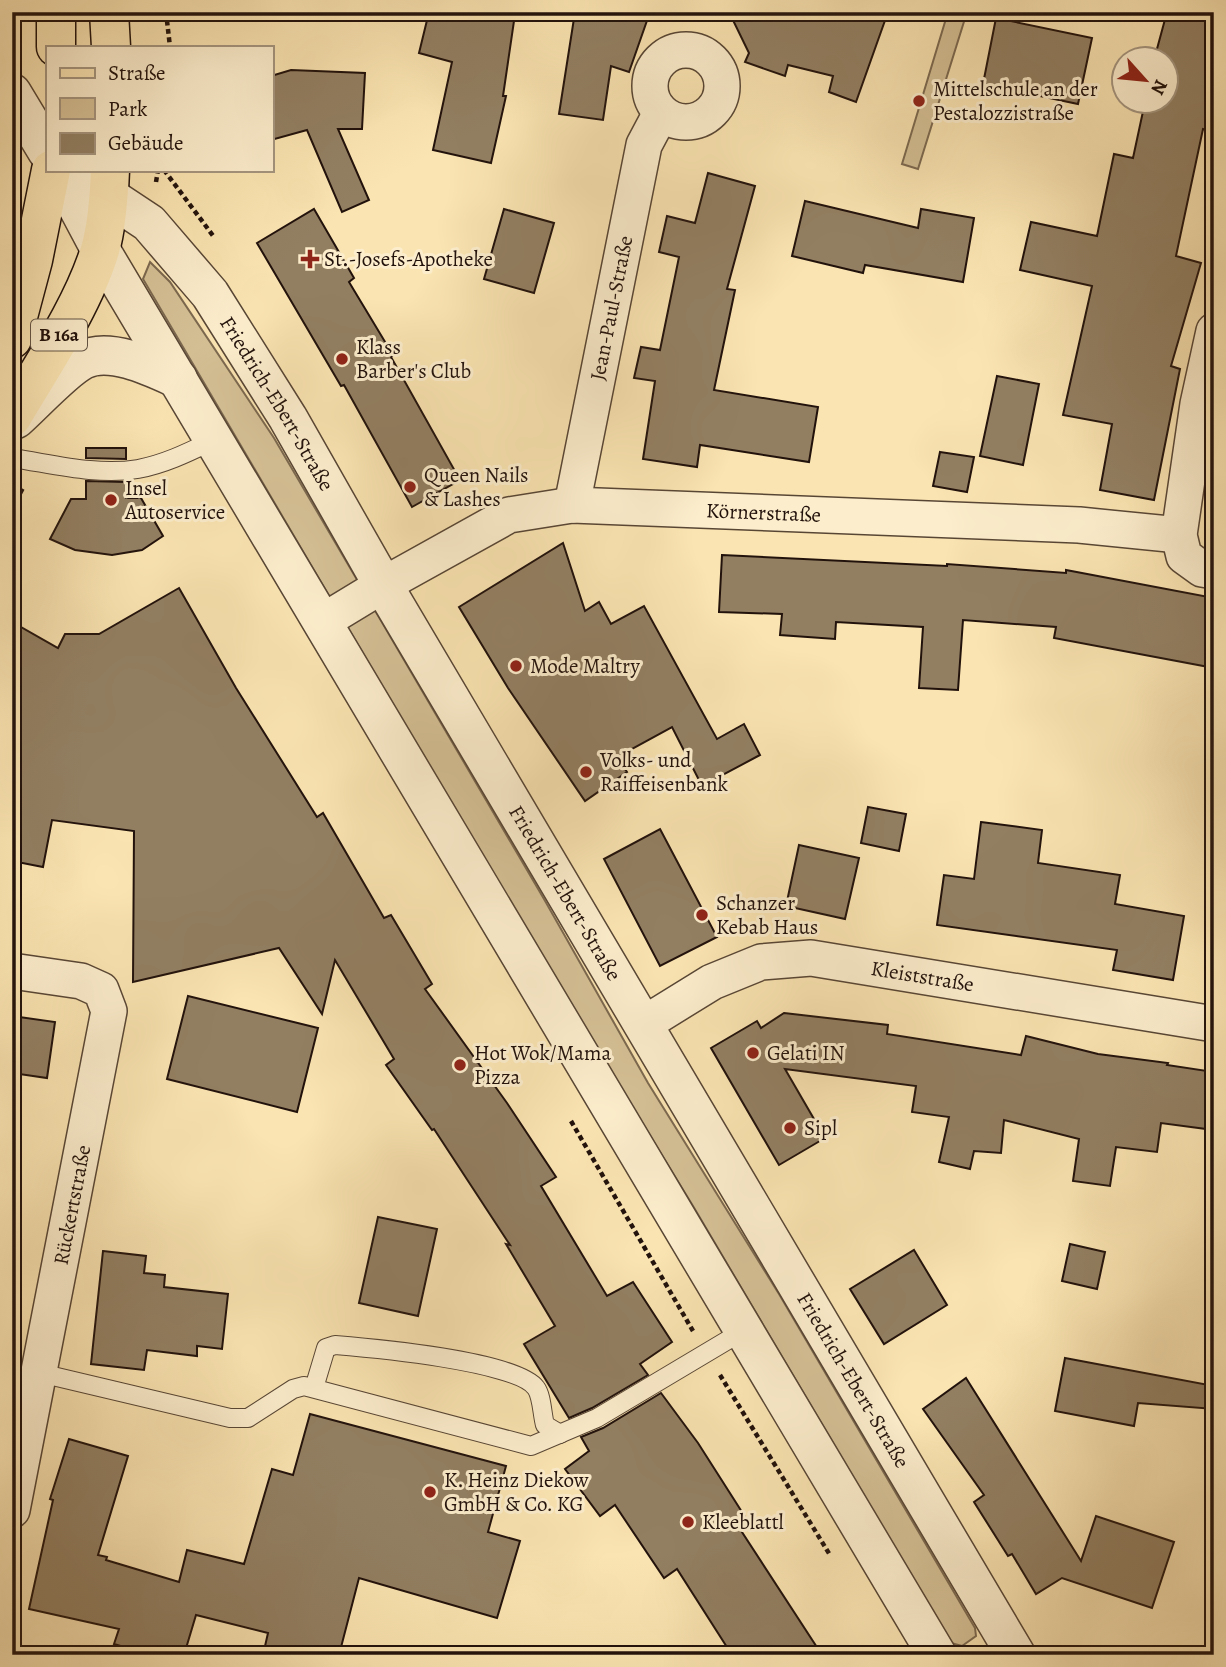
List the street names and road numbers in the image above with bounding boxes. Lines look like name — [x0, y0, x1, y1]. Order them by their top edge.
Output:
street label: Jean-Paul-Straße — [583, 233, 640, 383]
street label: Friedrich-Ebert-Straße — [213, 311, 341, 496]
road number: B 16a — [31, 320, 87, 350]
street label: Körnerstraße — [706, 496, 822, 529]
street label: Friedrich-Ebert-Straße — [502, 800, 628, 986]
street label: Kleiststraße — [869, 954, 976, 998]
street label: Rückertstraße — [47, 1143, 97, 1267]
street label: Friedrich-Ebert-Straße — [791, 1287, 916, 1473]

